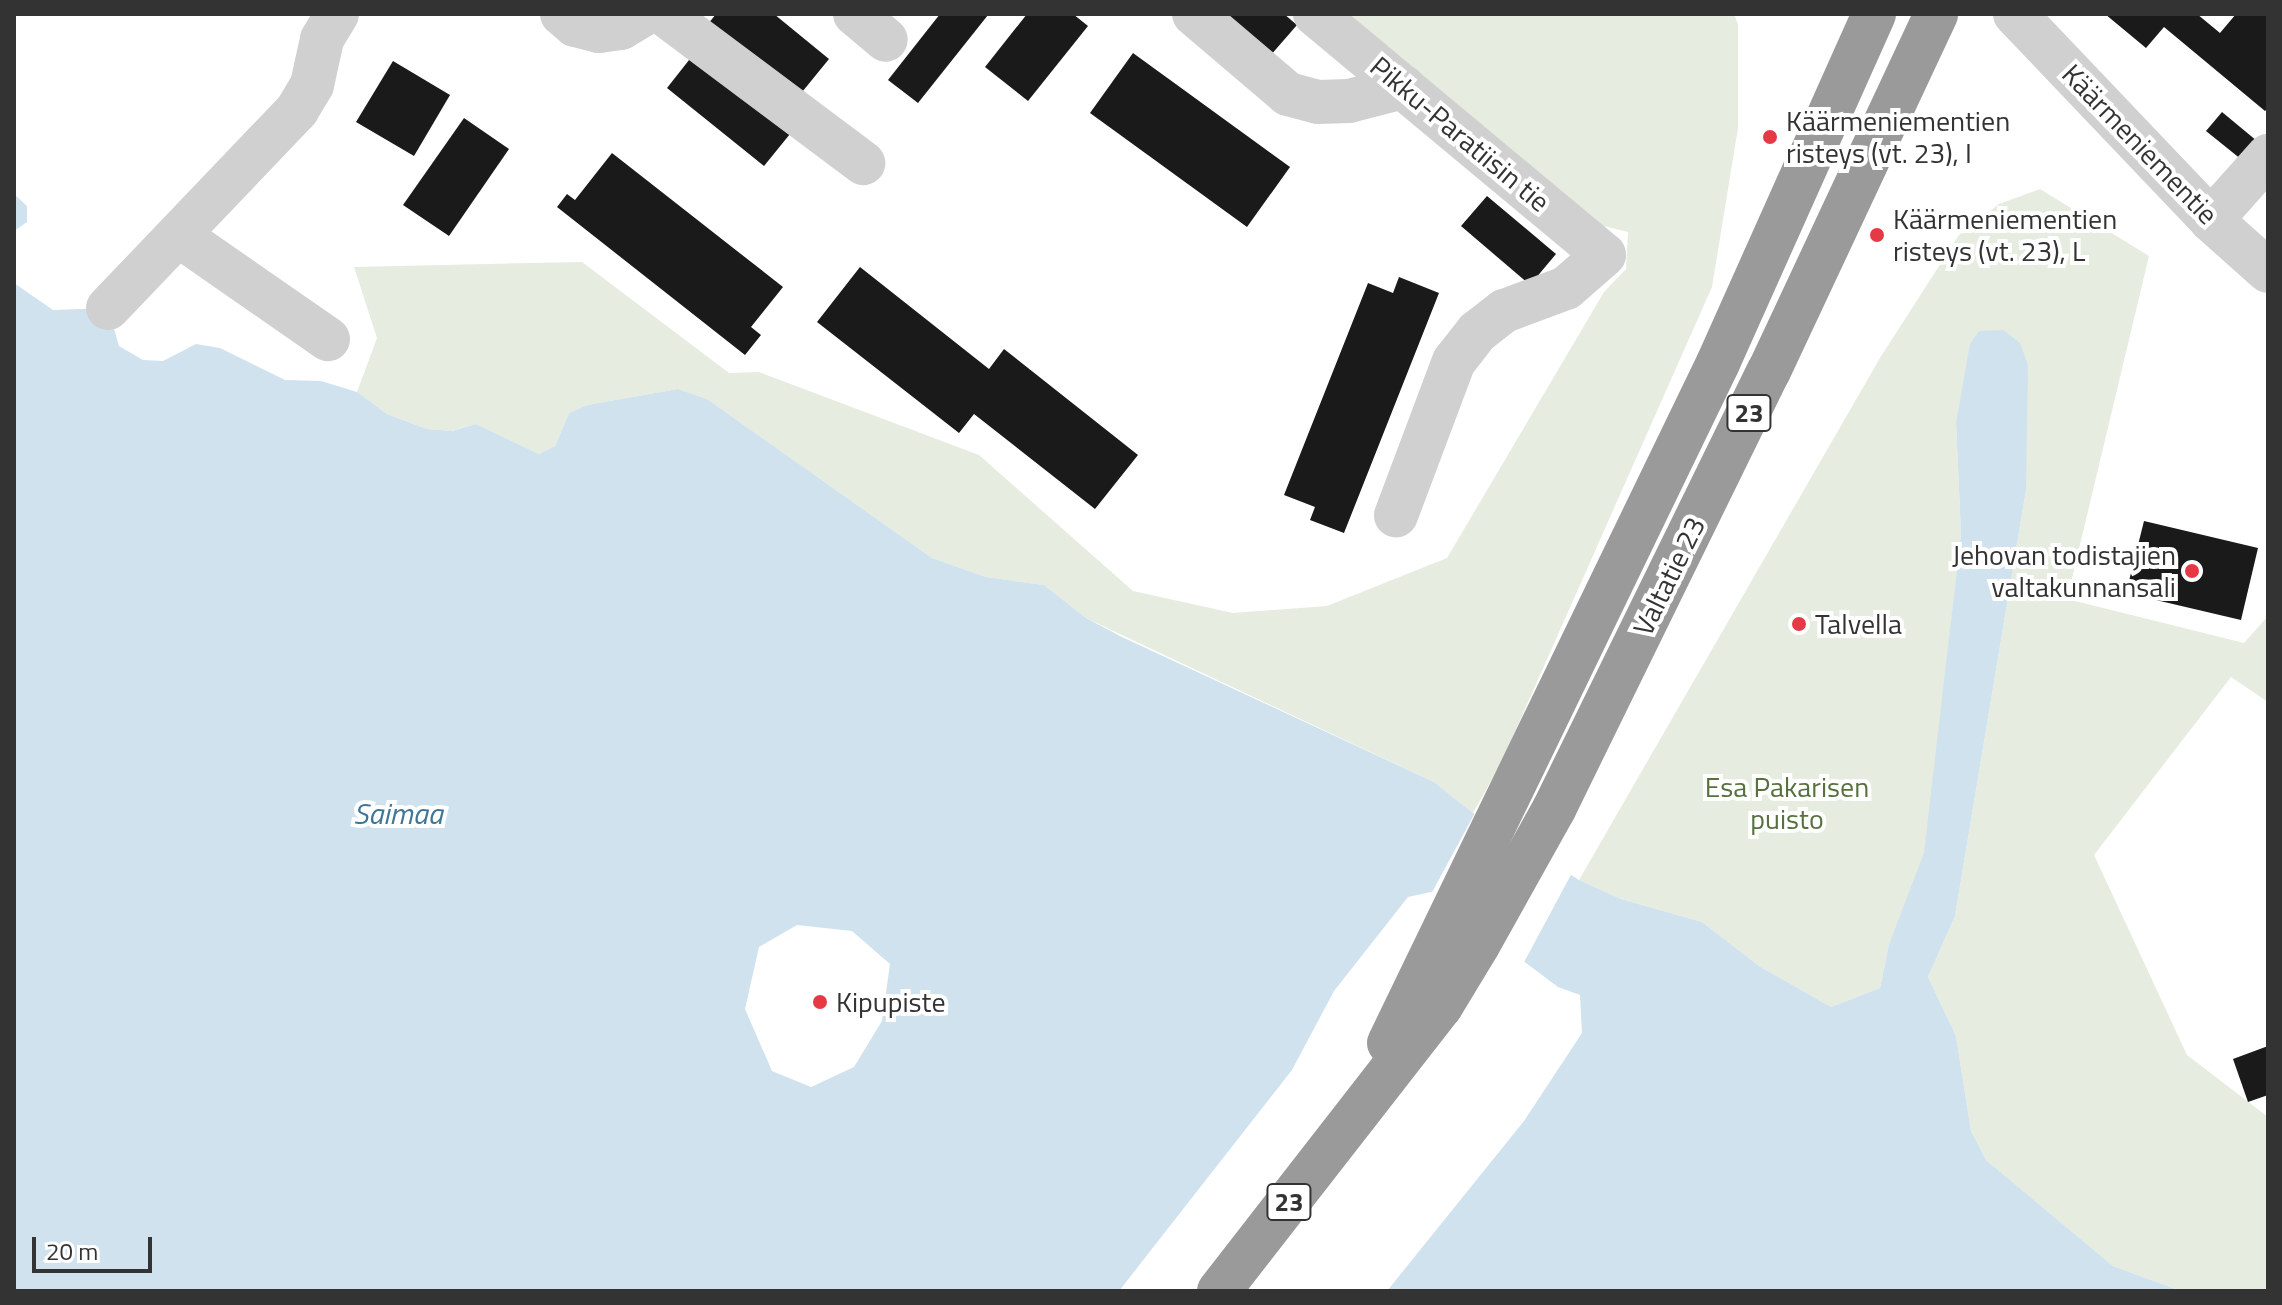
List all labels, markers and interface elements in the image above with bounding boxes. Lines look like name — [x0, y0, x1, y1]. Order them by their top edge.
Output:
street label: Pikku-Paratiisin tie — [1364, 49, 1556, 219]
street label: Käärmeniementie — [2055, 57, 2225, 231]
place label: Käärmeniementien risteys (vt. 23), I — [1786, 104, 2010, 170]
marker: Käärmeniementien risteys (vt. 23), I — [1761, 128, 1779, 146]
place label: Käärmeniementien risteys (vt. 23), L — [1893, 202, 2117, 268]
marker: Käärmeniementien risteys (vt. 23), L — [1868, 226, 1886, 244]
road number: 23 — [1725, 391, 1773, 435]
street label: Valtatie 23 — [1626, 511, 1712, 641]
place label: Jehovan todistajien valtakunnansali — [1952, 538, 2176, 604]
marker: Jehovan todistajien valtakunnansali — [2183, 562, 2201, 580]
place label: Talvella — [1815, 607, 1902, 641]
marker: Talvella — [1790, 615, 1808, 633]
park label: Esa Pakarisen puisto — [1705, 770, 1869, 836]
water label: Saimaa — [353, 795, 443, 831]
place label: Kipupiste — [836, 985, 946, 1019]
marker: Kipupiste — [811, 993, 829, 1011]
road number: 23 — [1265, 1180, 1313, 1224]
scale bar — [36, 1221, 156, 1271]
text: 20 m — [46, 1233, 98, 1269]

